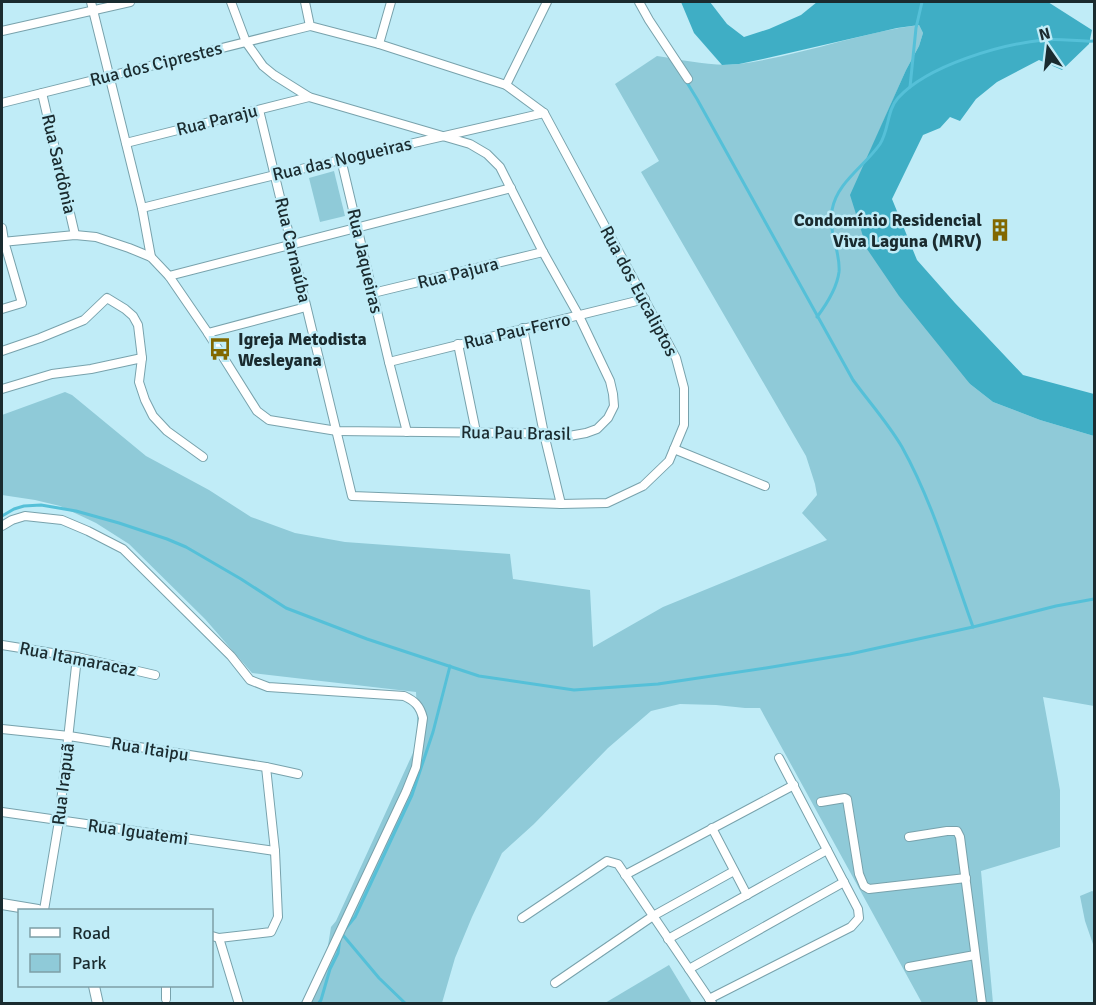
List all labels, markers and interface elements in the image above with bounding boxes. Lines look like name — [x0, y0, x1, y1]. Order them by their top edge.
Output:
north arrow — [1018, 18, 1078, 78]
text: N — [1037, 23, 1052, 45]
street label: Rua dos Ciprestes — [88, 37, 225, 91]
street label: Rua Paraju — [174, 99, 260, 141]
street label: Rua Sardônia — [37, 112, 81, 216]
street label: Rua das Nogueiras — [270, 132, 414, 186]
street label: Rua Carnaúba — [270, 195, 316, 305]
street label: Rua Jaqueiras — [342, 207, 388, 316]
place label: Condomínio Residencial Viva Laguna (MRV) — [794, 209, 982, 252]
building icon: Condomínio Residencial Viva Laguna (MRV) — [987, 217, 1013, 243]
street label: Rua dos Eucaliptos — [595, 222, 683, 360]
street label: Rua Pajura — [415, 252, 501, 294]
street label: Rua Pau-Ferro — [462, 308, 572, 354]
place label: Igreja Metodista Wesleyana — [238, 328, 367, 371]
bus stop icon: Igreja Metodista Wesleyana — [207, 336, 233, 362]
street label: Rua Pau Brasil — [461, 421, 571, 445]
street label: Rua Itamaracaz — [18, 637, 138, 681]
street label: Rua Itaipu — [110, 732, 190, 766]
street label: Rua Irapuã — [47, 742, 79, 826]
street label: Rua Iguatemi — [86, 814, 190, 850]
legend — [18, 909, 213, 987]
text: Road — [72, 922, 111, 944]
text: Park — [72, 952, 107, 974]

